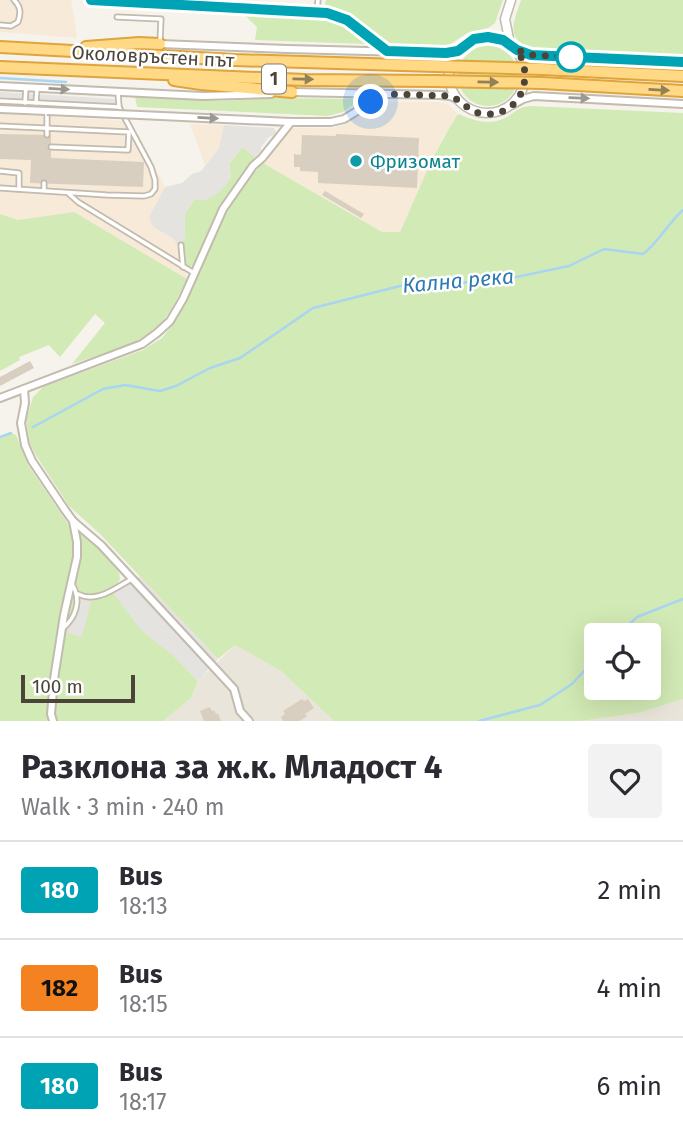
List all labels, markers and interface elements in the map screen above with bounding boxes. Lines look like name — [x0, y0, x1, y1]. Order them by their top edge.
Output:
street label: Околовръстен път — [71, 41, 235, 72]
unlabelled marker — [556, 42, 586, 72]
road number: 1 — [262, 64, 286, 94]
one-way arrow — [293, 74, 315, 85]
one-way arrow — [477, 76, 499, 88]
one-way arrow — [48, 84, 70, 95]
your location — [353, 84, 388, 119]
one-way arrow — [648, 85, 670, 96]
one-way arrow — [568, 93, 590, 104]
one-way arrow — [198, 113, 220, 124]
place label: Фризомат — [370, 150, 460, 173]
marker: Фризомат — [348, 153, 364, 169]
water label: Кална река — [401, 263, 515, 299]
map controls — [584, 623, 661, 700]
button: locate — [584, 623, 661, 700]
scale bar — [21, 672, 135, 704]
text: 100 m — [32, 675, 83, 698]
button: heart — [588, 744, 662, 818]
text: Разклона за ж.к. Младост 4 — [21, 747, 442, 787]
text: Walk · 3 min · 240 m — [21, 793, 224, 821]
text: Bus — [119, 861, 162, 892]
text: 2 min — [597, 875, 662, 906]
text: 180 — [40, 876, 79, 904]
text: 18:13 — [119, 892, 168, 920]
text: Bus — [119, 959, 162, 990]
text: 4 min — [596, 973, 662, 1004]
text: 182 — [41, 974, 78, 1002]
text: 18:15 — [119, 990, 168, 1018]
text: Bus — [119, 1057, 162, 1088]
text: 6 min — [596, 1071, 662, 1102]
text: 180 — [40, 1072, 79, 1100]
text: 18:17 — [119, 1088, 166, 1116]

